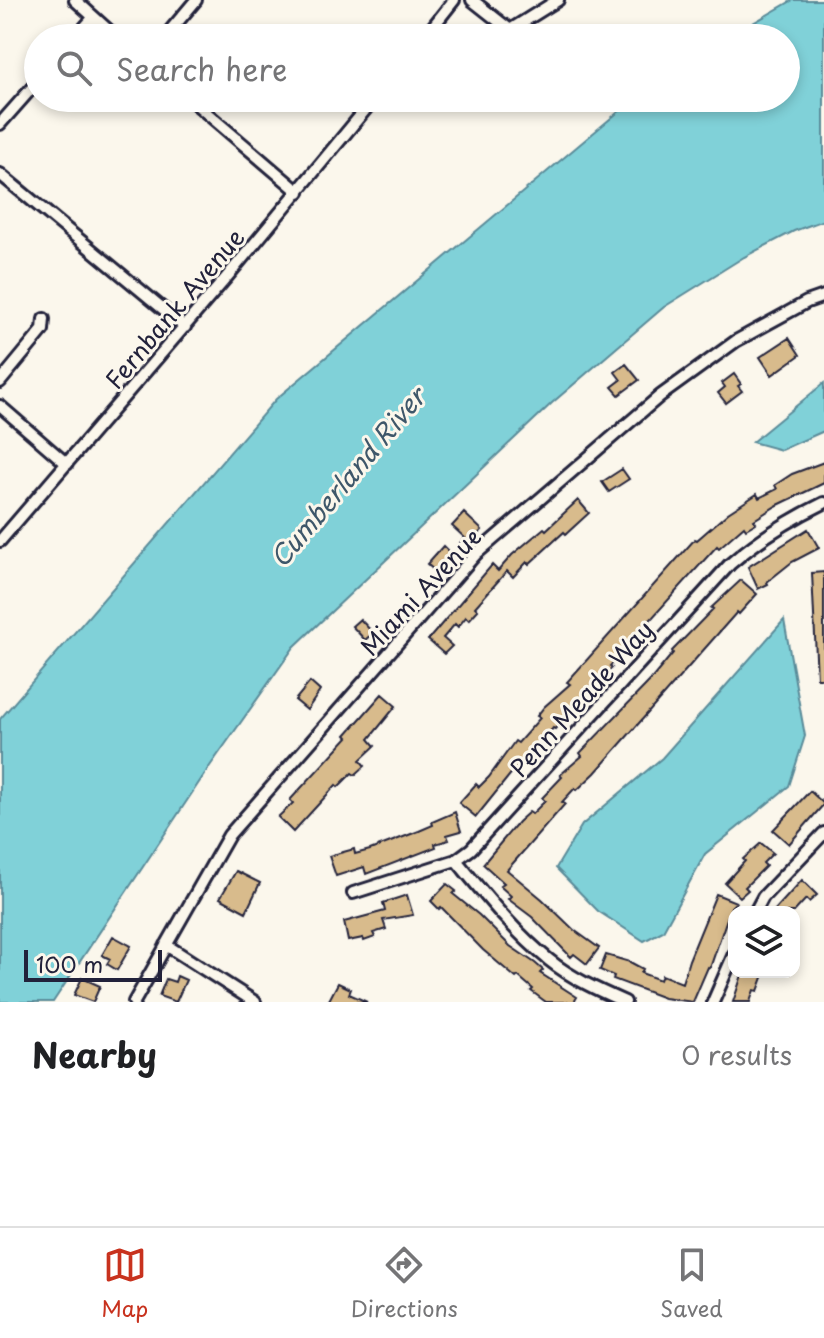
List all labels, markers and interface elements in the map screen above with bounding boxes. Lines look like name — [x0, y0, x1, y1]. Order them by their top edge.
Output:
search box — [24, 24, 800, 112]
icon: search — [52, 46, 96, 90]
text: Search here — [116, 46, 288, 91]
street label: Fernbank Avenue — [96, 220, 252, 396]
water label: Cumberland River — [260, 376, 436, 575]
street label: Miami Avenue — [351, 519, 489, 663]
street label: Penn Meade Way — [501, 612, 661, 784]
map controls — [728, 906, 800, 978]
button: layers — [728, 906, 800, 978]
scale bar — [24, 946, 162, 982]
text: 100 m — [36, 947, 103, 980]
text: Nearby — [32, 1028, 157, 1080]
text: 0 results — [681, 1035, 792, 1074]
tab: Map — [101, 1243, 148, 1324]
tab: Directions — [351, 1243, 458, 1324]
tab: Saved — [660, 1243, 723, 1324]

